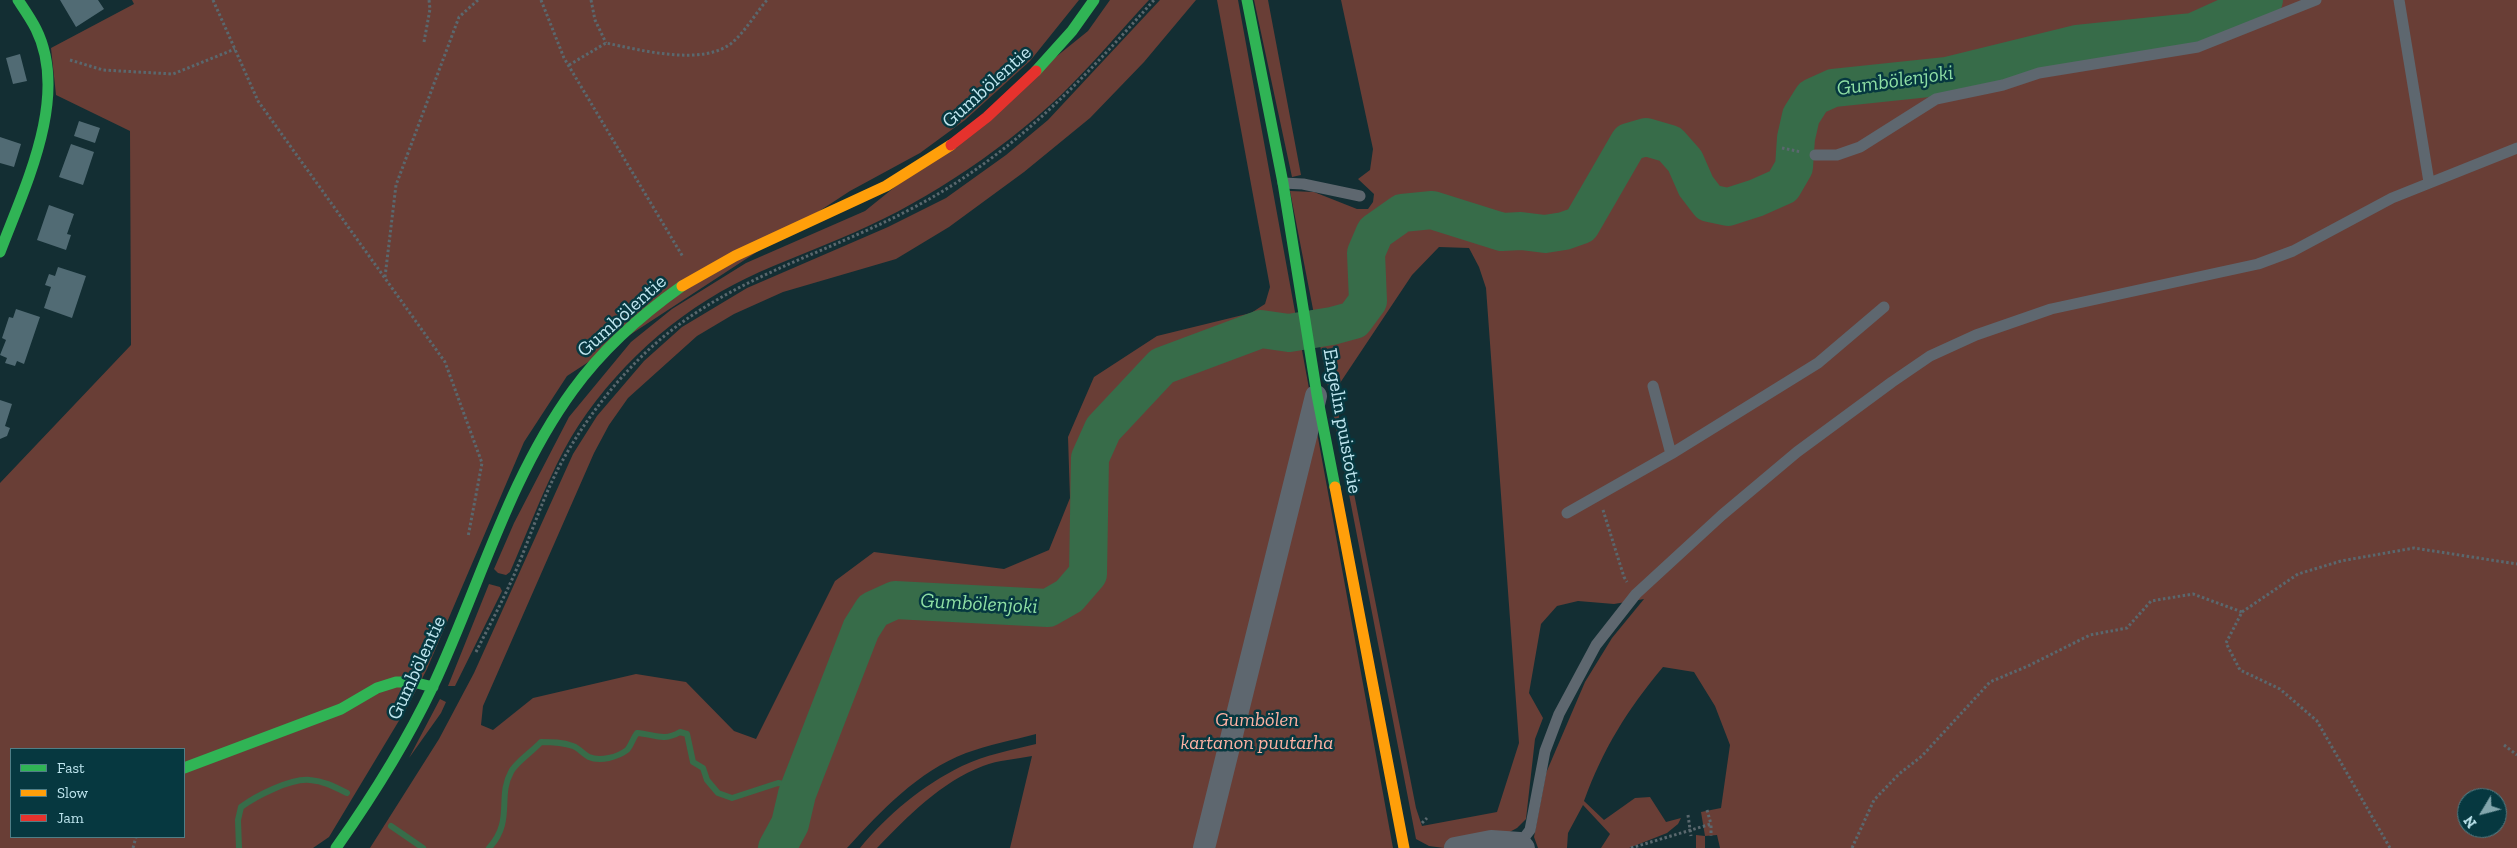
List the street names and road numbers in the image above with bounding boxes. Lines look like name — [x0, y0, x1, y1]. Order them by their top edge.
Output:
street label: Gumbölentie — [937, 41, 1037, 133]
street label: Gumbölentie — [572, 270, 672, 362]
street label: Engelin puistotie — [1317, 346, 1367, 496]
street label: Gumbölentie — [382, 612, 452, 724]

